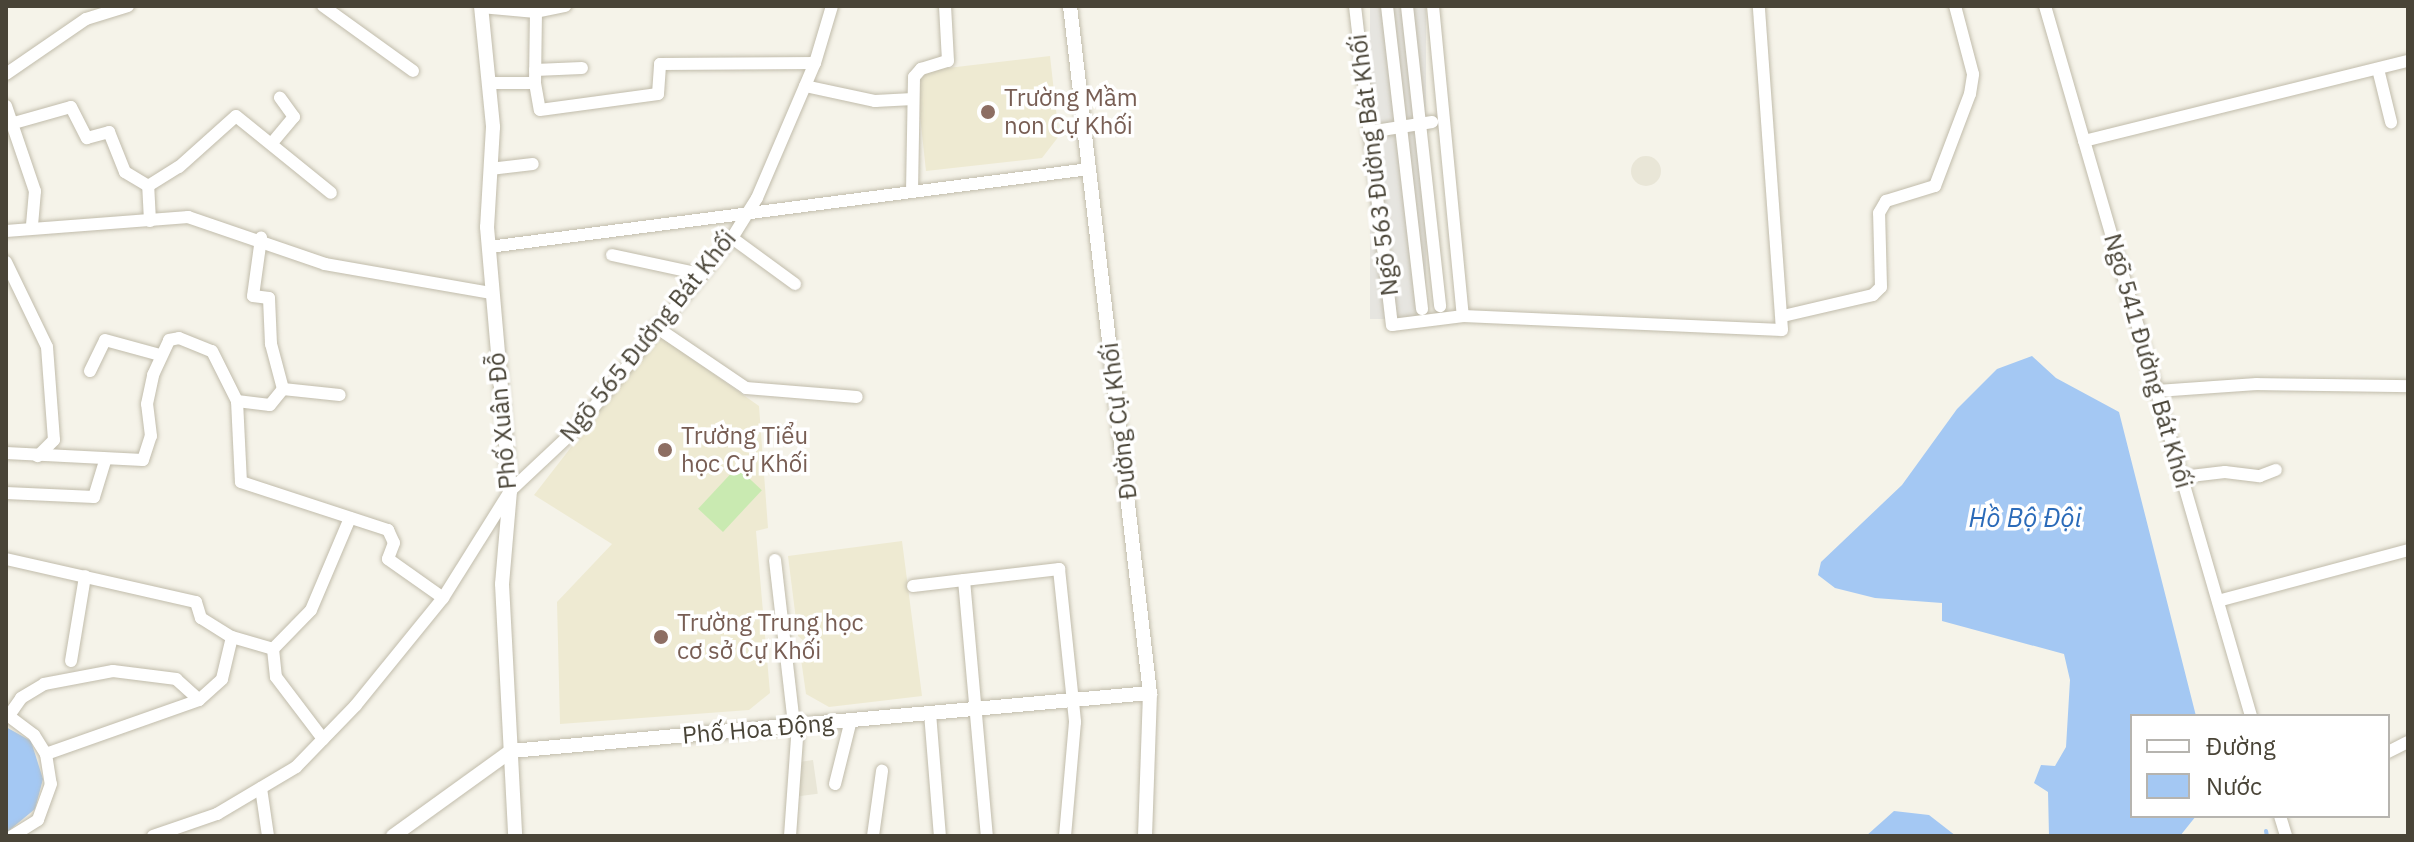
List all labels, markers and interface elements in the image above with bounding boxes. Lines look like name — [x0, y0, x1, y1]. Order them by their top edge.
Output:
street label: Ngõ 563 Đường Bát Khối — [1344, 32, 1404, 298]
place label: Trường Mầm non Cự Khối — [1004, 84, 1138, 140]
marker: Trường Mầm non Cự Khối — [979, 103, 997, 121]
street label: Ngõ 565 Đường Bát Khối — [554, 225, 742, 447]
street label: Ngõ 541 Đường Bát Khối — [2098, 230, 2198, 492]
street label: Đường Cự Khối — [1095, 341, 1143, 501]
street label: Phố Xuân Đỗ — [482, 351, 522, 491]
place label: Trường Tiểu học Cự Khối — [681, 422, 808, 478]
marker: Trường Tiểu học Cự Khối — [656, 441, 674, 459]
water label: Hồ Bộ Đội — [1968, 502, 2082, 534]
place label: Trường Trung học cơ sở Cự Khối — [677, 609, 864, 665]
marker: Trường Trung học cơ sở Cự Khối — [652, 628, 670, 646]
street label: Phố Hoa Động — [681, 708, 835, 750]
legend — [2130, 714, 2390, 818]
text: Đường — [2206, 730, 2276, 762]
text: Nước — [2206, 770, 2262, 802]

